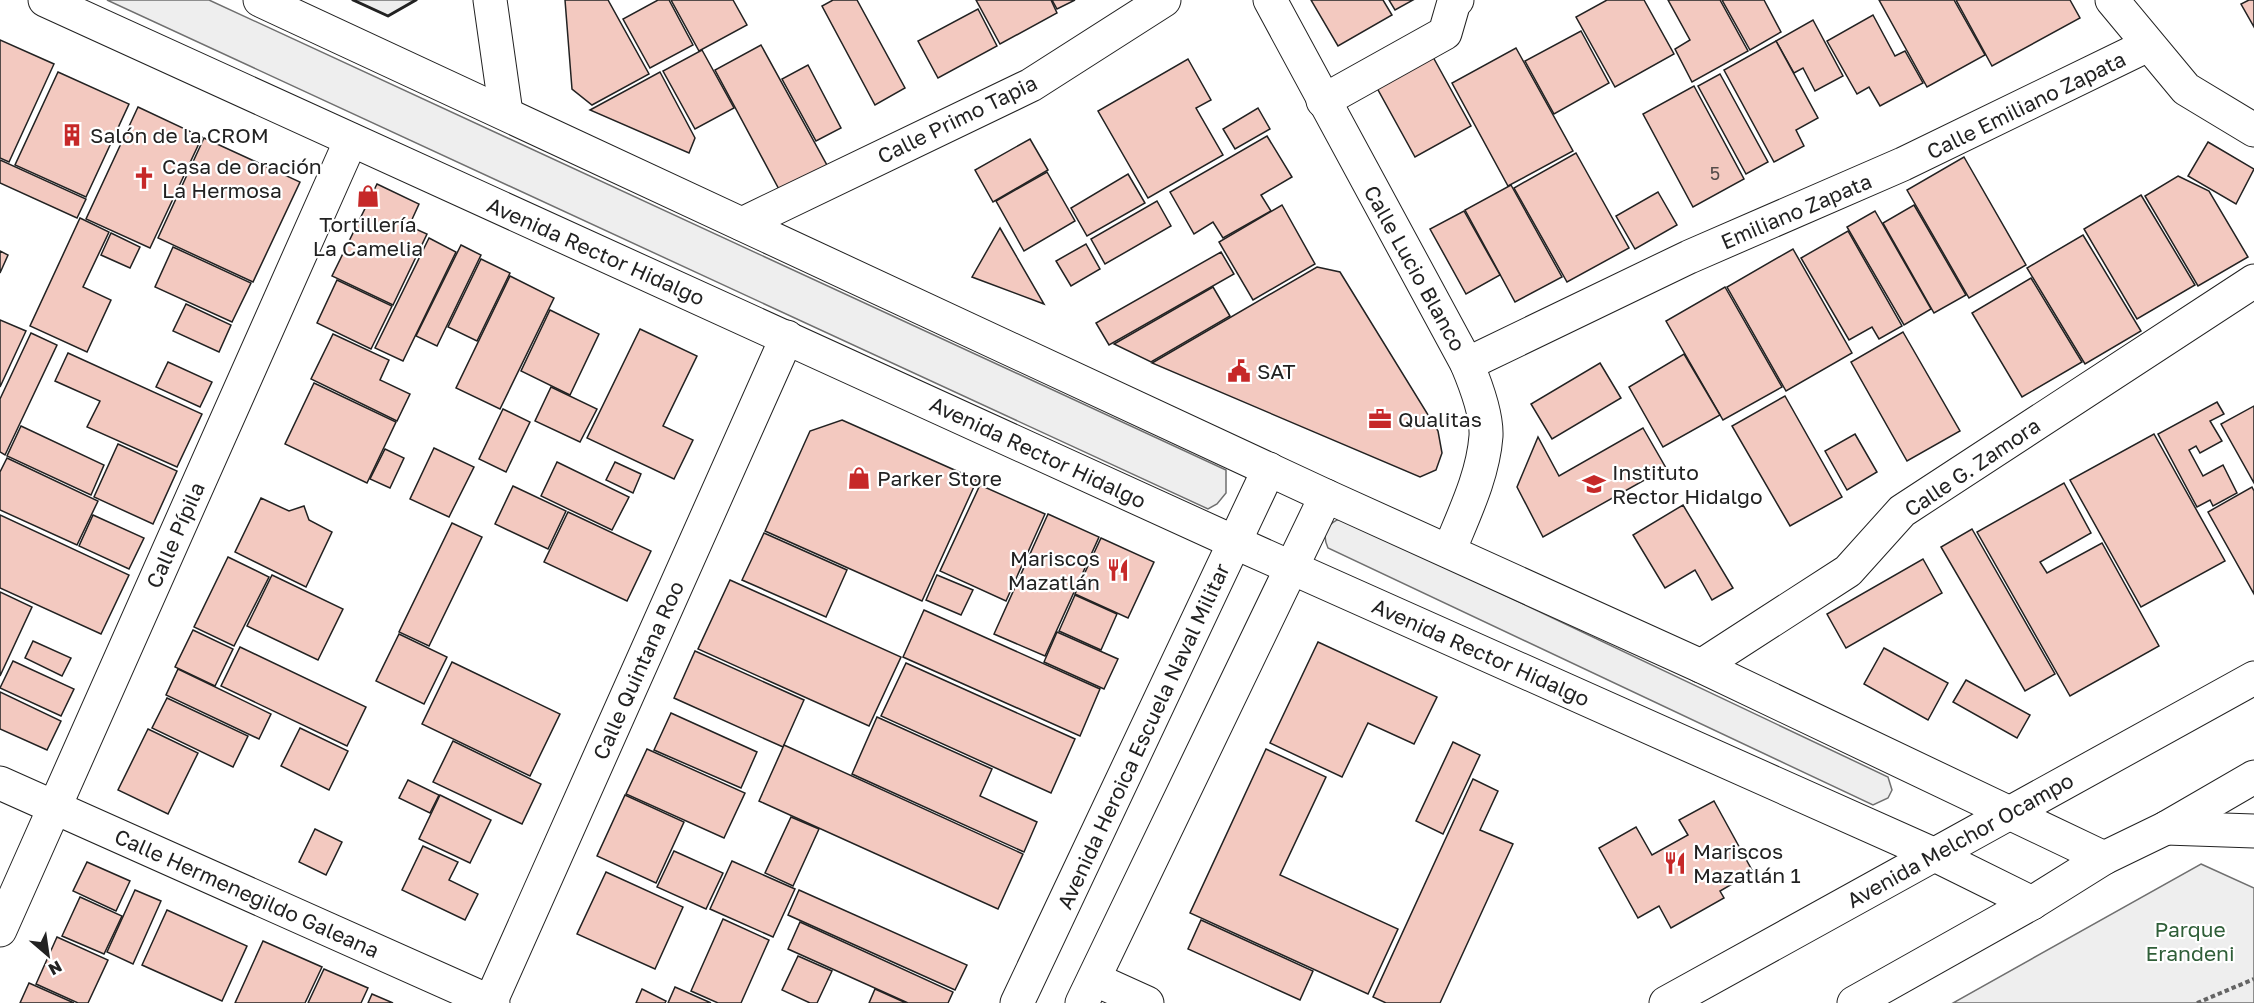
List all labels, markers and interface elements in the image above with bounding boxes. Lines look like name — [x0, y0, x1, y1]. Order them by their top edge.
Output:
street label: Calle Emiliano Zapata — [1922, 46, 2130, 164]
street label: Calle Primo Tapia — [873, 69, 1041, 169]
building icon: Salón de la CROM — [59, 122, 85, 148]
place label: Salón de la CROM — [90, 122, 269, 148]
place label: Casa de oración La Hermosa — [162, 153, 322, 203]
house number: 5 — [1710, 162, 1720, 184]
church icon: Casa de oración La Hermosa — [131, 165, 157, 191]
street label: Emiliano Zapata — [1717, 168, 1875, 254]
street label: Calle Lucio Blanco — [1359, 181, 1471, 355]
shop icon: Tortillería La Camelia — [355, 183, 381, 209]
street label: Avenida Rector Hidalgo — [483, 191, 709, 311]
place label: Tortillería La Camelia — [313, 211, 423, 261]
public building icon: SAT — [1226, 358, 1252, 384]
place label: SAT — [1257, 358, 1296, 384]
street label: Avenida Rector Hidalgo — [926, 390, 1150, 514]
office icon: Qualitas — [1367, 406, 1393, 432]
place label: Qualitas — [1398, 406, 1482, 432]
street label: Calle G. Zamora — [1899, 412, 2045, 522]
place label: Instituto Rector Hidalgo — [1612, 459, 1763, 509]
shop icon: Parker Store — [846, 465, 872, 491]
place label: Parker Store — [877, 465, 1002, 491]
school or university icon: Instituto Rector Hidalgo — [1581, 471, 1607, 497]
street label: Calle Pípila — [140, 478, 210, 592]
place label: Mariscos Mazatlán — [1008, 545, 1100, 595]
restaurant icon: Mariscos Mazatlán — [1105, 557, 1131, 583]
street label: Avenida Heroica Escuela Naval Militar — [1051, 559, 1235, 913]
street label: Calle Quintana Roo — [587, 577, 689, 763]
street label: Avenida Rector Hidalgo — [1368, 592, 1594, 712]
street label: Avenida Melchor Ocampo — [1842, 767, 2078, 913]
street label: Calle Hermenegildo Galeana — [111, 823, 383, 963]
place label: Mariscos Mazatlán 1 — [1693, 838, 1801, 888]
restaurant icon: Mariscos Mazatlán 1 — [1662, 850, 1688, 876]
park label: Parque Erandeni — [2145, 916, 2235, 966]
north arrow — [18, 925, 78, 985]
text: N — [45, 956, 65, 980]

